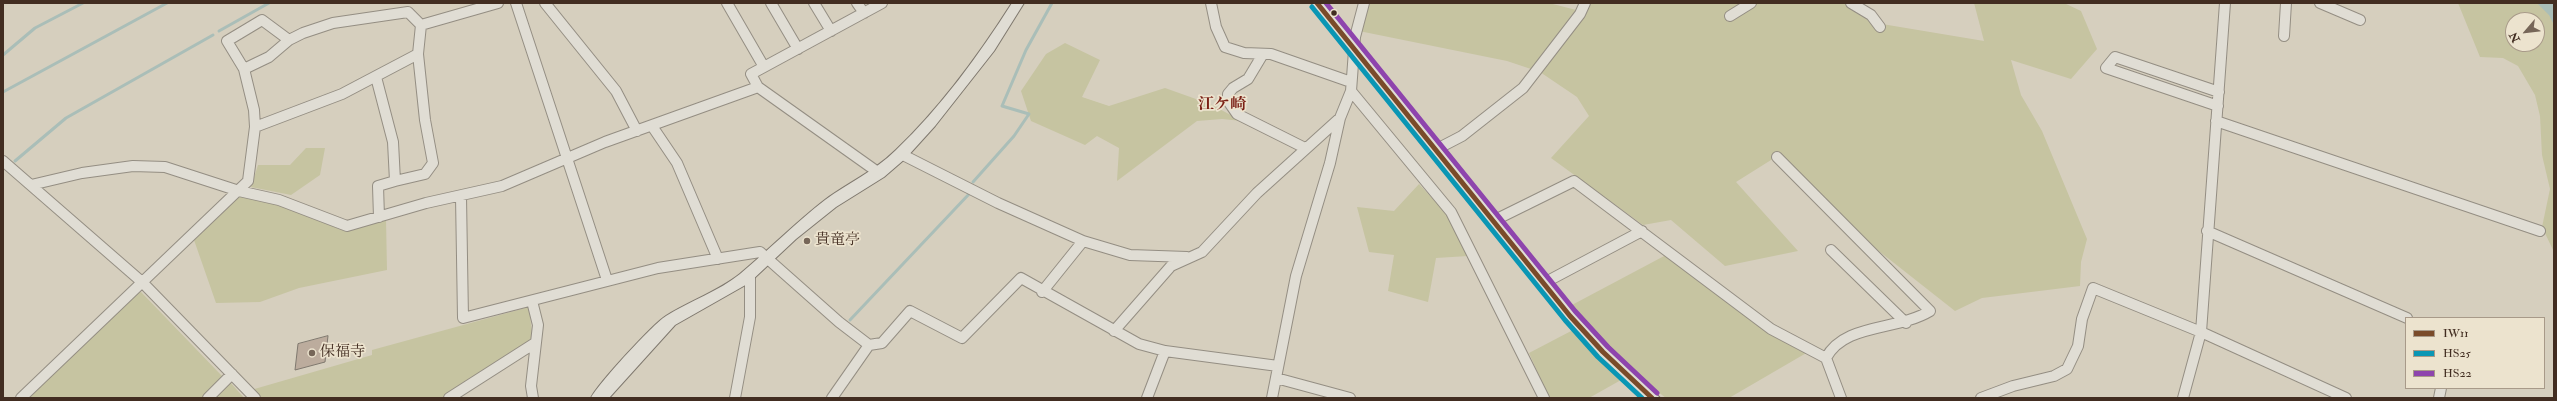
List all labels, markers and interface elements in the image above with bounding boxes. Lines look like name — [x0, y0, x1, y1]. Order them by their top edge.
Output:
unlabelled marker — [1329, 8, 1339, 18]
north arrow — [2505, 12, 2545, 52]
text: N — [2507, 30, 2523, 45]
district label: 江ケ崎 — [1198, 96, 1246, 116]
place label: 貴竜亭 — [815, 232, 860, 250]
marker: 貴竜亭 — [802, 236, 812, 246]
legend — [2405, 317, 2545, 389]
text: IW11 — [2443, 326, 2469, 341]
place label: 保福寺 — [320, 344, 365, 362]
text: HS25 — [2443, 346, 2471, 361]
marker: 保福寺 — [307, 348, 317, 358]
text: HS22 — [2443, 366, 2472, 381]

